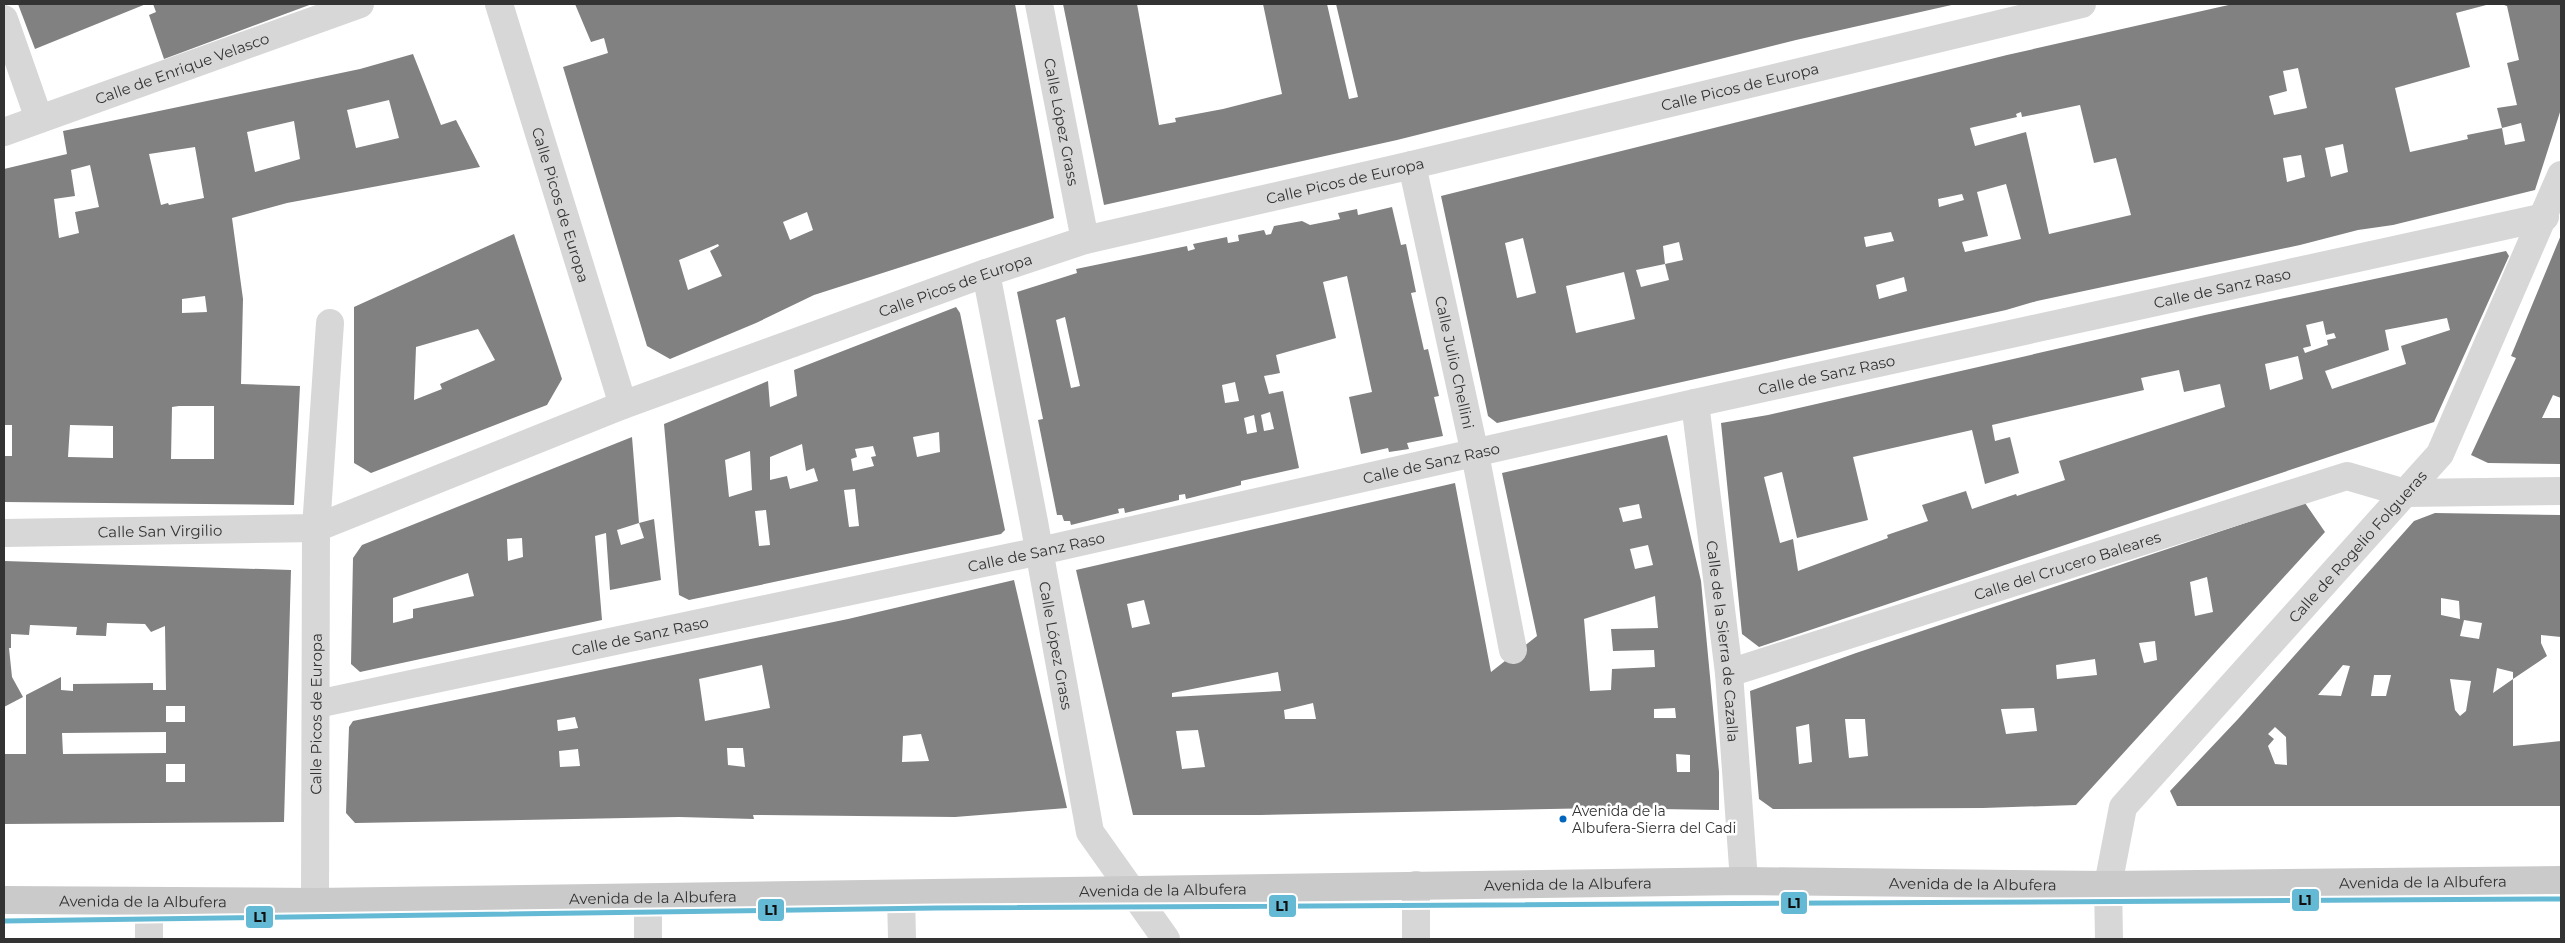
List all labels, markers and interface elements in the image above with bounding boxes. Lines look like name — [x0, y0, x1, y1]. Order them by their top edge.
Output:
street label: Calle de Enrique Velasco — [92, 28, 272, 108]
street label: Calle López Grass — [1040, 56, 1084, 187]
street label: Calle Picos de Europa — [1659, 58, 1821, 114]
street label: Calle Picos de Europa — [528, 125, 594, 285]
street label: Calle Picos de Europa — [1264, 153, 1426, 208]
street label: Calle Picos de Europa — [876, 249, 1034, 321]
street label: Calle de Sanz Raso — [2152, 263, 2292, 312]
street label: Calle Julio Chellini — [1431, 294, 1479, 431]
street label: Calle de Sanz Raso — [1756, 350, 1897, 398]
street label: Calle de Sanz Raso — [1361, 438, 1501, 487]
street label: Calle de Rogelio Folgueras — [2284, 466, 2431, 626]
street label: Calle San Virgilio — [98, 520, 222, 541]
street label: Calle del Crucero Baleares — [1971, 526, 2163, 604]
street label: Calle de Sanz Raso — [966, 527, 1106, 576]
street label: Calle de la Sierra de Cazalla — [1703, 539, 1743, 743]
street label: Calle López Grass — [1035, 580, 1077, 711]
street label: Calle de Sanz Raso — [569, 612, 710, 659]
street label: Calle Picos de Europa — [306, 633, 325, 795]
place label: Avenida de la Albufera-Sierra del Cadi — [1572, 802, 1736, 837]
marker: Avenida de la Albufera-Sierra del Cadi — [1558, 814, 1568, 824]
street label: Avenida de la Albufera — [2339, 871, 2507, 892]
street label: Avenida de la Albufera — [1484, 873, 1652, 894]
street label: Avenida de la Albufera — [1889, 873, 2057, 894]
street label: Avenida de la Albufera — [1079, 879, 1247, 900]
street label: Avenida de la Albufera — [569, 886, 737, 908]
line badge: L1 — [2291, 888, 2320, 912]
street label: Avenida de la Albufera — [59, 891, 227, 911]
line badge: L1 — [1780, 891, 1808, 915]
text: L1 — [2298, 891, 2312, 909]
line badge: L1 — [1268, 894, 1297, 918]
text: L1 — [1787, 894, 1801, 912]
text: L1 — [1275, 897, 1289, 915]
line badge: L1 — [757, 898, 785, 922]
text: L1 — [764, 901, 778, 919]
line badge: L1 — [245, 905, 274, 929]
text: L1 — [253, 908, 267, 926]

